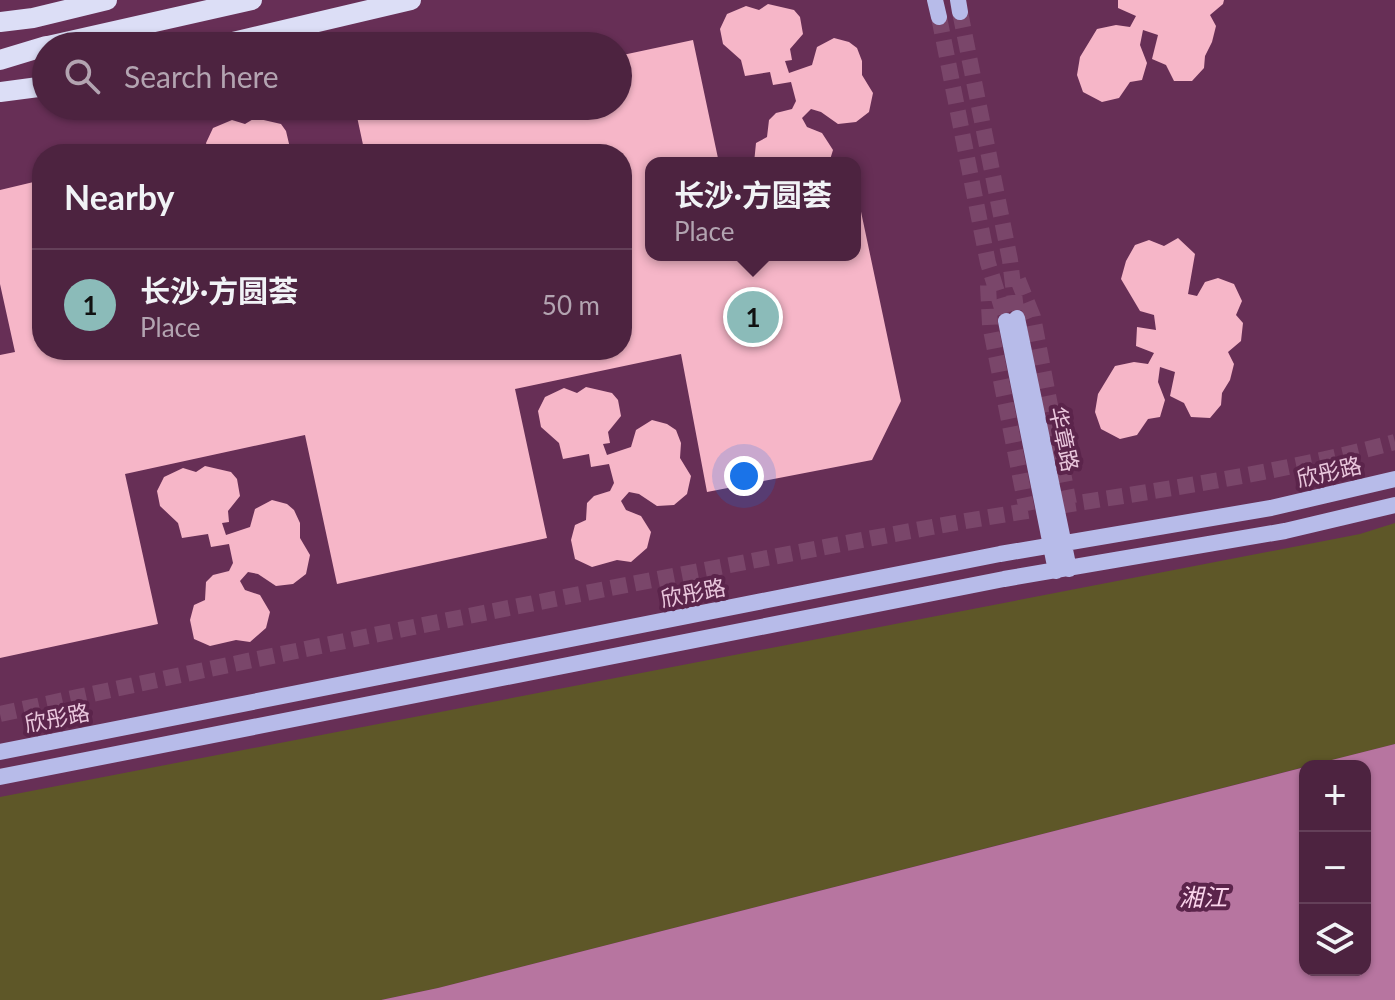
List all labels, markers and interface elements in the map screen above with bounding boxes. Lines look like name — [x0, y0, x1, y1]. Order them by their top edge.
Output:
search box — [32, 32, 632, 120]
icon: search — [60, 54, 104, 98]
text: Search here — [124, 58, 279, 94]
popup — [645, 157, 861, 261]
text: Nearby — [64, 176, 175, 217]
text: 长沙·方圆荟 — [674, 176, 832, 212]
text: Place — [674, 215, 734, 247]
text: 长沙·方圆荟 — [140, 272, 298, 308]
pin: 1 — [727, 287, 779, 347]
text: 1 — [82, 289, 98, 321]
text: 50 m — [542, 289, 600, 321]
text: Place — [140, 311, 201, 343]
street label: 华章路 — [1044, 404, 1085, 474]
street label: 欣彤路 — [1294, 451, 1364, 492]
your location — [724, 456, 764, 496]
street label: 欣彤路 — [658, 573, 728, 612]
street label: 欣彤路 — [22, 698, 92, 737]
map controls — [1299, 760, 1371, 976]
button: + — [1299, 760, 1371, 832]
button: − — [1299, 832, 1371, 904]
water label: 湘江 — [1179, 882, 1230, 911]
button: layers — [1299, 904, 1371, 976]

